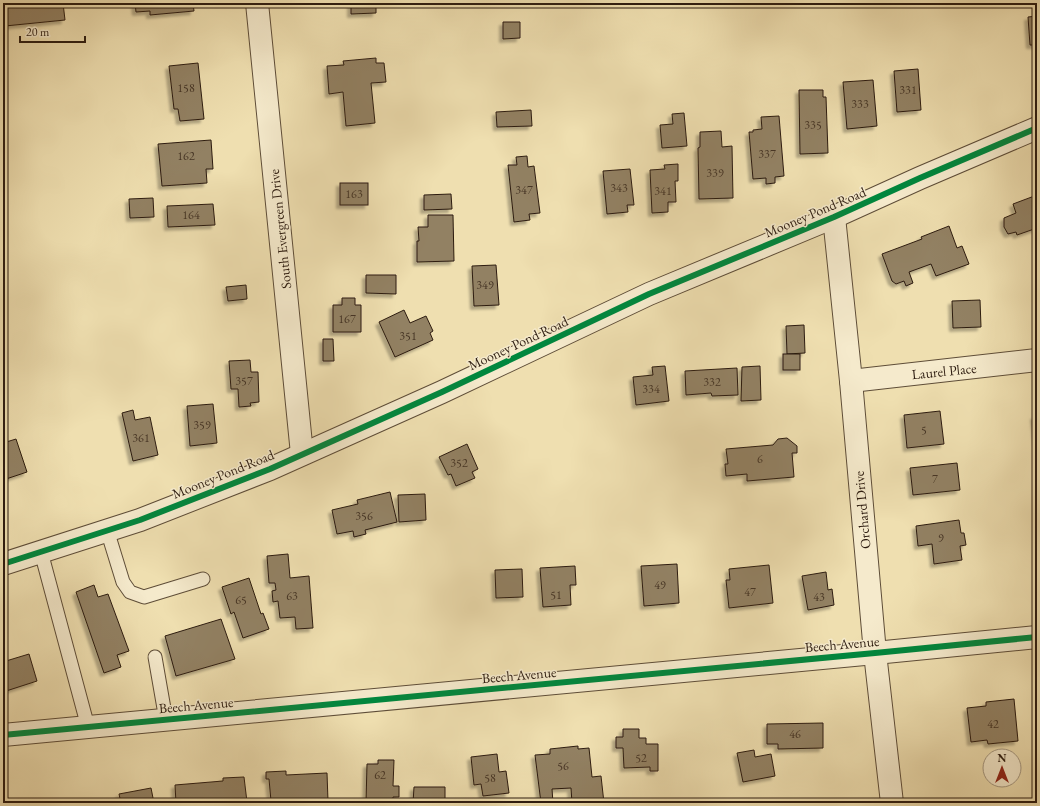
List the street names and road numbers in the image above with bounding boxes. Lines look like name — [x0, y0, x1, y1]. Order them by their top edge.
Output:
street label: South Evergreen Drive — [265, 168, 295, 290]
street label: Mooney Pond Road — [762, 182, 869, 241]
street label: Mooney Pond Road — [465, 312, 572, 374]
street label: Laurel Place — [911, 359, 978, 383]
street label: Mooney Pond Road — [169, 445, 278, 503]
street label: Orchard Drive — [850, 470, 874, 550]
street label: Beech Avenue — [804, 632, 881, 656]
street label: Beech Avenue — [481, 663, 558, 687]
street label: Beech Avenue — [158, 693, 235, 717]

